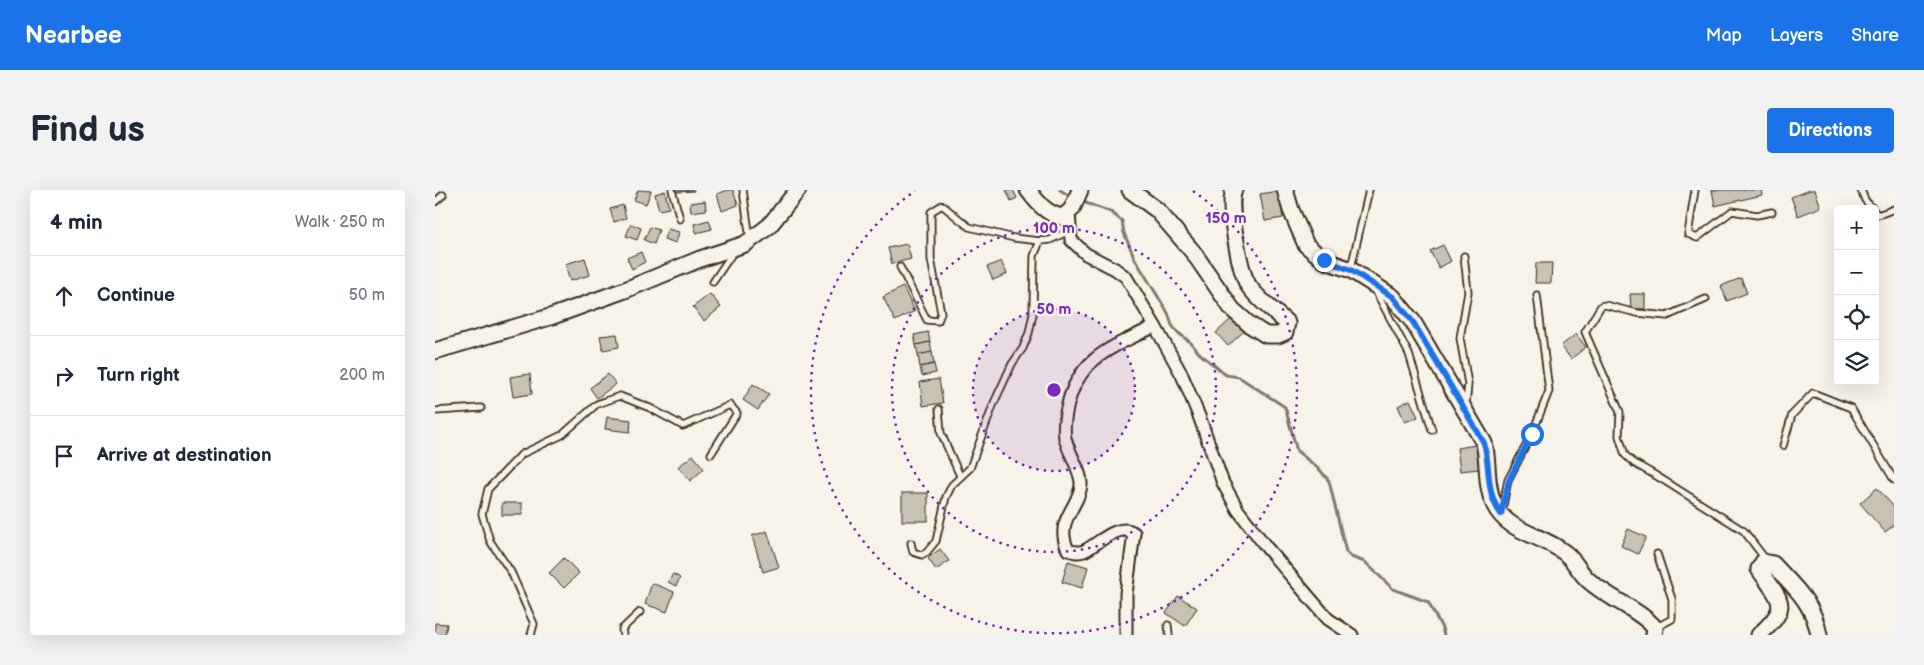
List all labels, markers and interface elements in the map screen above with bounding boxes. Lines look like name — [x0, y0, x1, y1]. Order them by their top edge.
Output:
text: Nearbee — [25, 21, 122, 50]
text: Map — [1706, 25, 1742, 46]
text: Layers — [1770, 25, 1823, 46]
text: Share — [1851, 25, 1899, 46]
button: Directions — [1767, 108, 1894, 153]
text: Find us — [30, 109, 145, 152]
map controls — [1834, 205, 1879, 385]
button: + — [1834, 205, 1879, 250]
text: 150 m — [1205, 209, 1247, 228]
text: 4 min — [50, 210, 103, 235]
text: Walk · 250 m — [295, 213, 385, 232]
text: 100 m — [1033, 219, 1075, 238]
route end — [1313, 249, 1336, 272]
button: − — [1834, 250, 1879, 295]
icon: ahead — [50, 282, 78, 310]
text: Continue — [97, 284, 175, 307]
text: 50 m — [349, 286, 385, 305]
button: locate — [1834, 295, 1879, 340]
text: 50 m — [1037, 300, 1072, 319]
button: layers — [1834, 340, 1879, 385]
icon: right — [50, 362, 78, 390]
text: Turn right — [97, 364, 180, 387]
text: 200 m — [339, 366, 385, 385]
centre of rings — [1045, 381, 1063, 399]
route start — [1521, 423, 1544, 446]
icon: arrive — [50, 442, 78, 470]
text: Arrive at destination — [97, 444, 272, 467]

